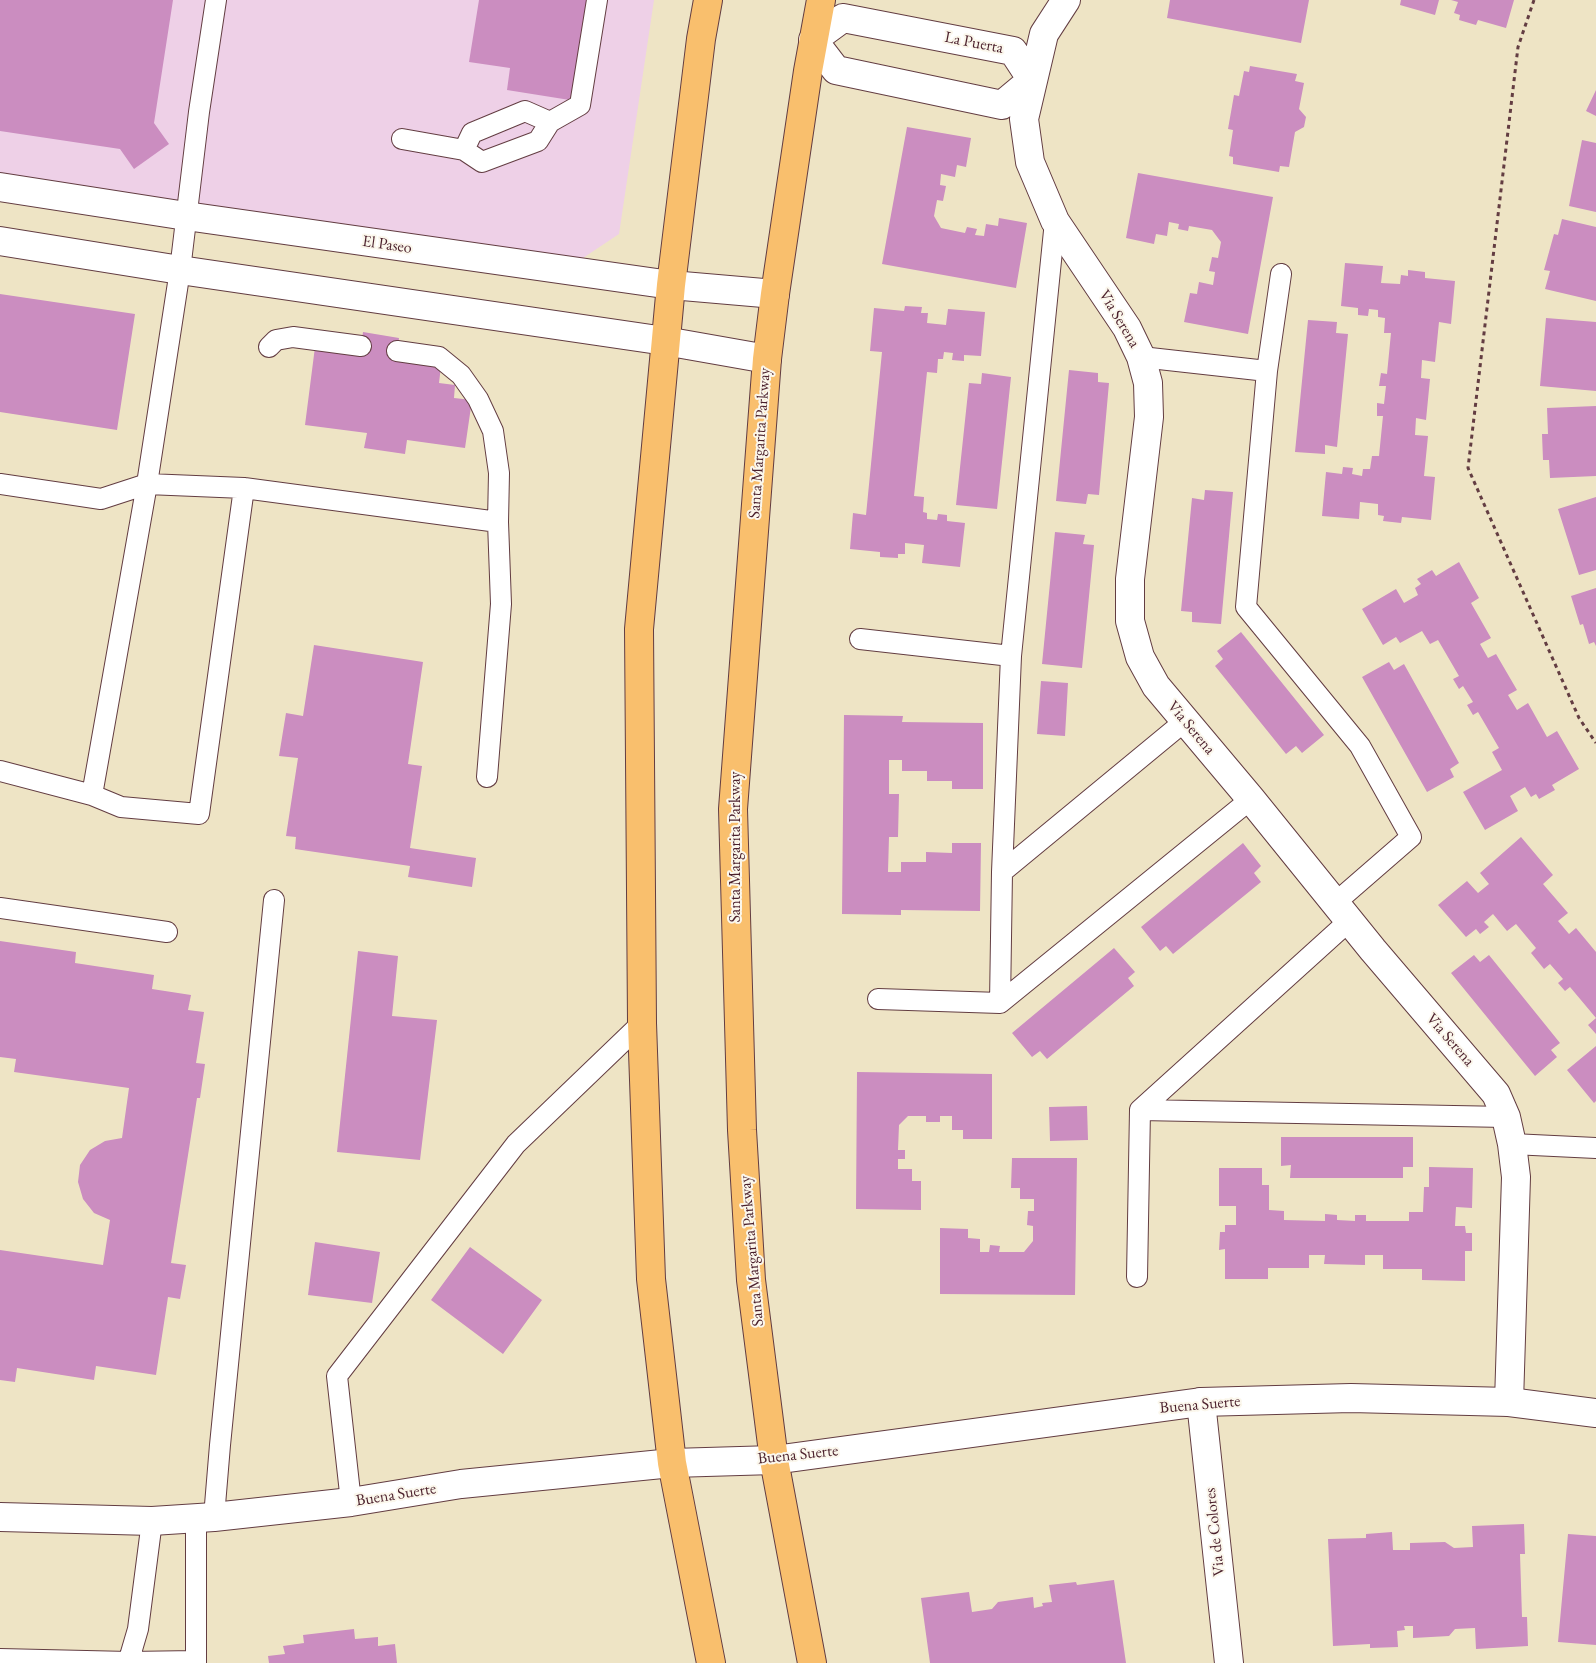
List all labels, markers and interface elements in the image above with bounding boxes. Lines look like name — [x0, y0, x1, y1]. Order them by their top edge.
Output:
street label: La Puerta — [943, 28, 1005, 58]
street label: El Paseo — [361, 232, 413, 258]
street label: Via Serena — [1094, 287, 1144, 351]
street label: Santa Margarita Parkway — [745, 367, 775, 519]
street label: Via Serena — [1163, 697, 1219, 759]
street label: Santa Margarita Parkway — [726, 771, 746, 923]
street label: Via Serena — [1422, 1010, 1478, 1070]
street label: Santa Margarita Parkway — [736, 1175, 768, 1327]
street label: Buena Suerte — [1159, 1392, 1241, 1418]
street label: Buena Suerte — [757, 1441, 839, 1469]
street label: Buena Suerte — [355, 1479, 437, 1511]
street label: Via de Colores — [1201, 1487, 1229, 1577]

